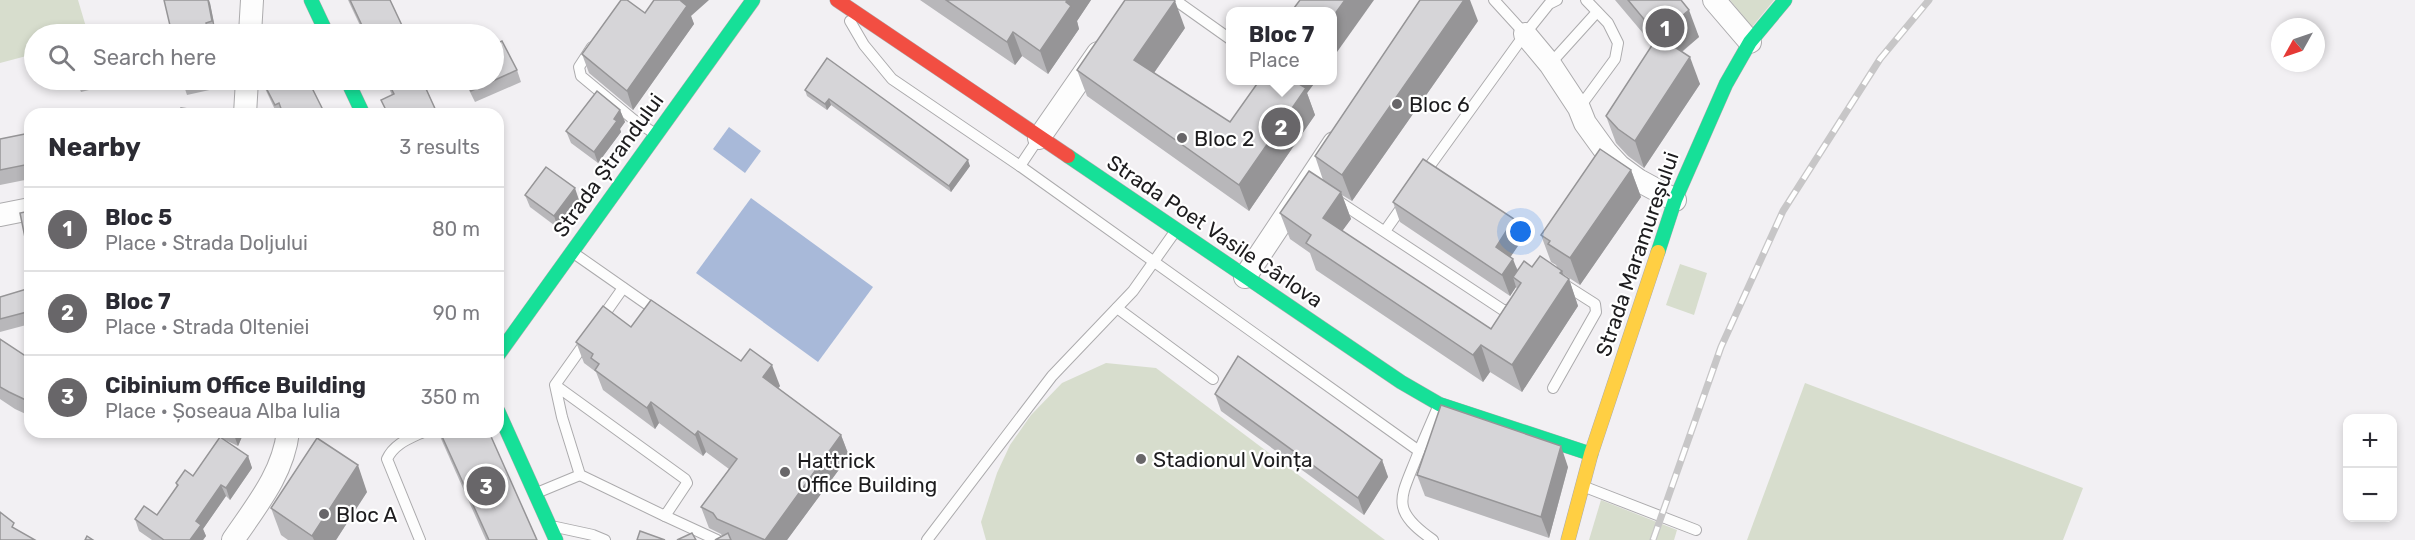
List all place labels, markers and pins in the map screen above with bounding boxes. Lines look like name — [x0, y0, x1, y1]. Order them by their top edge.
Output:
pin: 1 — [1646, 6, 1684, 51]
place label: Bloc 6 — [1409, 92, 1470, 117]
marker: Bloc 6 — [1390, 97, 1404, 111]
pin: 2 — [1262, 104, 1300, 150]
place label: Bloc 2 — [1194, 126, 1254, 151]
marker: Bloc 2 — [1175, 131, 1189, 145]
place label: Stadionul Voința — [1153, 447, 1313, 472]
place label: Hattrick Office Building — [797, 448, 937, 497]
marker: Stadionul Voința — [1134, 452, 1148, 466]
pin: 3 — [466, 464, 506, 508]
marker: Hattrick Office Building — [778, 465, 792, 479]
place label: Bloc A — [336, 502, 397, 527]
marker: Bloc A — [317, 507, 331, 521]

